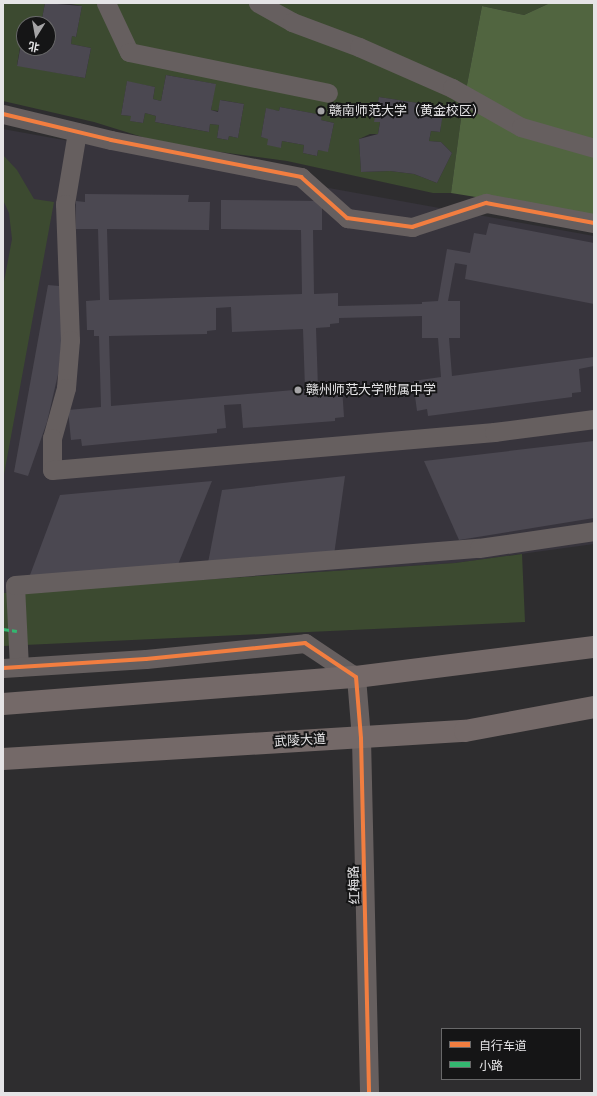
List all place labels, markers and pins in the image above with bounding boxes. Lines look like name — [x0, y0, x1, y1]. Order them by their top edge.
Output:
place label: 赣南师范大学（黄金校区） — [329, 103, 485, 119]
marker: 赣南师范大学（黄金校区） — [316, 106, 326, 116]
place label: 赣州师范大学附属中学 — [306, 382, 436, 398]
marker: 赣州师范大学附属中学 — [293, 385, 303, 395]

